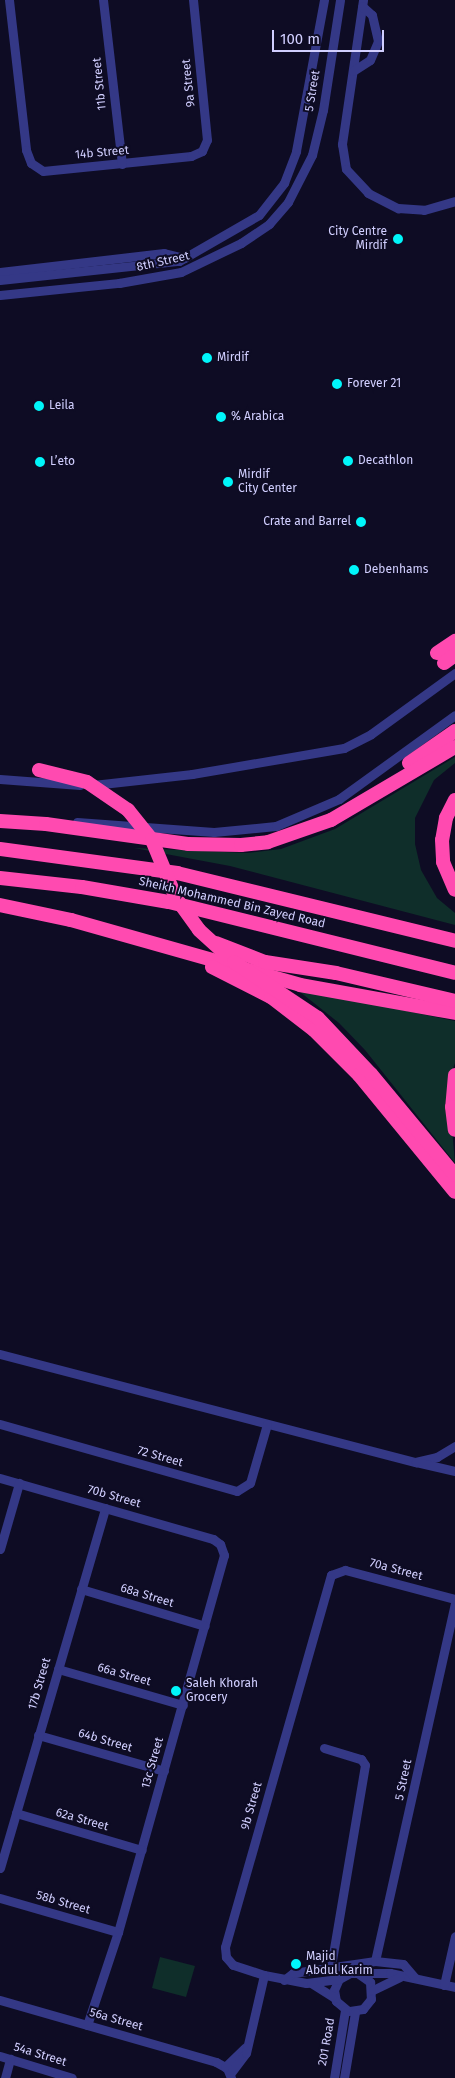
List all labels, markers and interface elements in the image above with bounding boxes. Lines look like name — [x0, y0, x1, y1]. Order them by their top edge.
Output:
scale bar — [275, 20, 388, 52]
text: 100 m — [280, 30, 320, 48]
street label: 11b Street — [90, 57, 110, 111]
street label: 9a Street — [179, 58, 199, 108]
street label: 5 Street — [303, 69, 323, 113]
street label: 14b Street — [74, 143, 130, 163]
place label: City Centre Mirdif — [328, 225, 387, 253]
marker: City Centre Mirdif — [391, 232, 405, 246]
street label: 8th Street — [135, 249, 191, 275]
place label: Mirdif — [217, 351, 249, 365]
marker: Mirdif — [201, 352, 213, 364]
place label: Forever 21 — [347, 377, 401, 391]
marker: Forever 21 — [331, 378, 343, 390]
place label: Leila — [49, 399, 75, 413]
marker: Leila — [33, 400, 45, 412]
place label: % Arabica — [231, 410, 284, 424]
marker: % Arabica — [215, 411, 227, 423]
place label: Decathlon — [358, 454, 413, 468]
place label: L’eto — [50, 455, 75, 469]
marker: Decathlon — [342, 455, 354, 467]
marker: L’eto — [34, 456, 46, 468]
place label: Mirdif City Center — [238, 468, 297, 496]
marker: Mirdif City Center — [222, 476, 234, 488]
place label: Crate and Barrel — [263, 515, 351, 529]
marker: Crate and Barrel — [355, 516, 367, 528]
place label: Debenhams — [364, 563, 428, 577]
marker: Debenhams — [348, 564, 360, 576]
street label: Sheikh Mohammed Bin Zayed Road — [137, 875, 327, 931]
street label: 72 Street — [136, 1444, 184, 1470]
street label: 70b Street — [86, 1483, 142, 1511]
street label: 70a Street — [368, 1556, 424, 1584]
street label: 68a Street — [118, 1581, 176, 1611]
street label: 17b Street — [26, 1656, 54, 1712]
street label: 66a Street — [96, 1660, 152, 1690]
place label: Saleh Khorah Grocery — [186, 1677, 258, 1705]
marker: Saleh Khorah Grocery — [170, 1685, 182, 1697]
street label: 64b Street — [76, 1726, 134, 1756]
street label: 13c Street — [139, 1736, 167, 1790]
street label: 5 Street — [393, 1758, 415, 1802]
street label: 9b Street — [238, 1780, 266, 1832]
street label: 62a Street — [54, 1806, 110, 1834]
street label: 58b Street — [34, 1888, 92, 1918]
place label: Majid Abdul Karim — [306, 1950, 373, 1978]
marker: Majid Abdul Karim — [290, 1958, 302, 1970]
street label: 56a Street — [88, 2006, 144, 2034]
street label: 201 Road — [316, 2017, 338, 2067]
street label: 54a Street — [12, 2040, 68, 2070]

